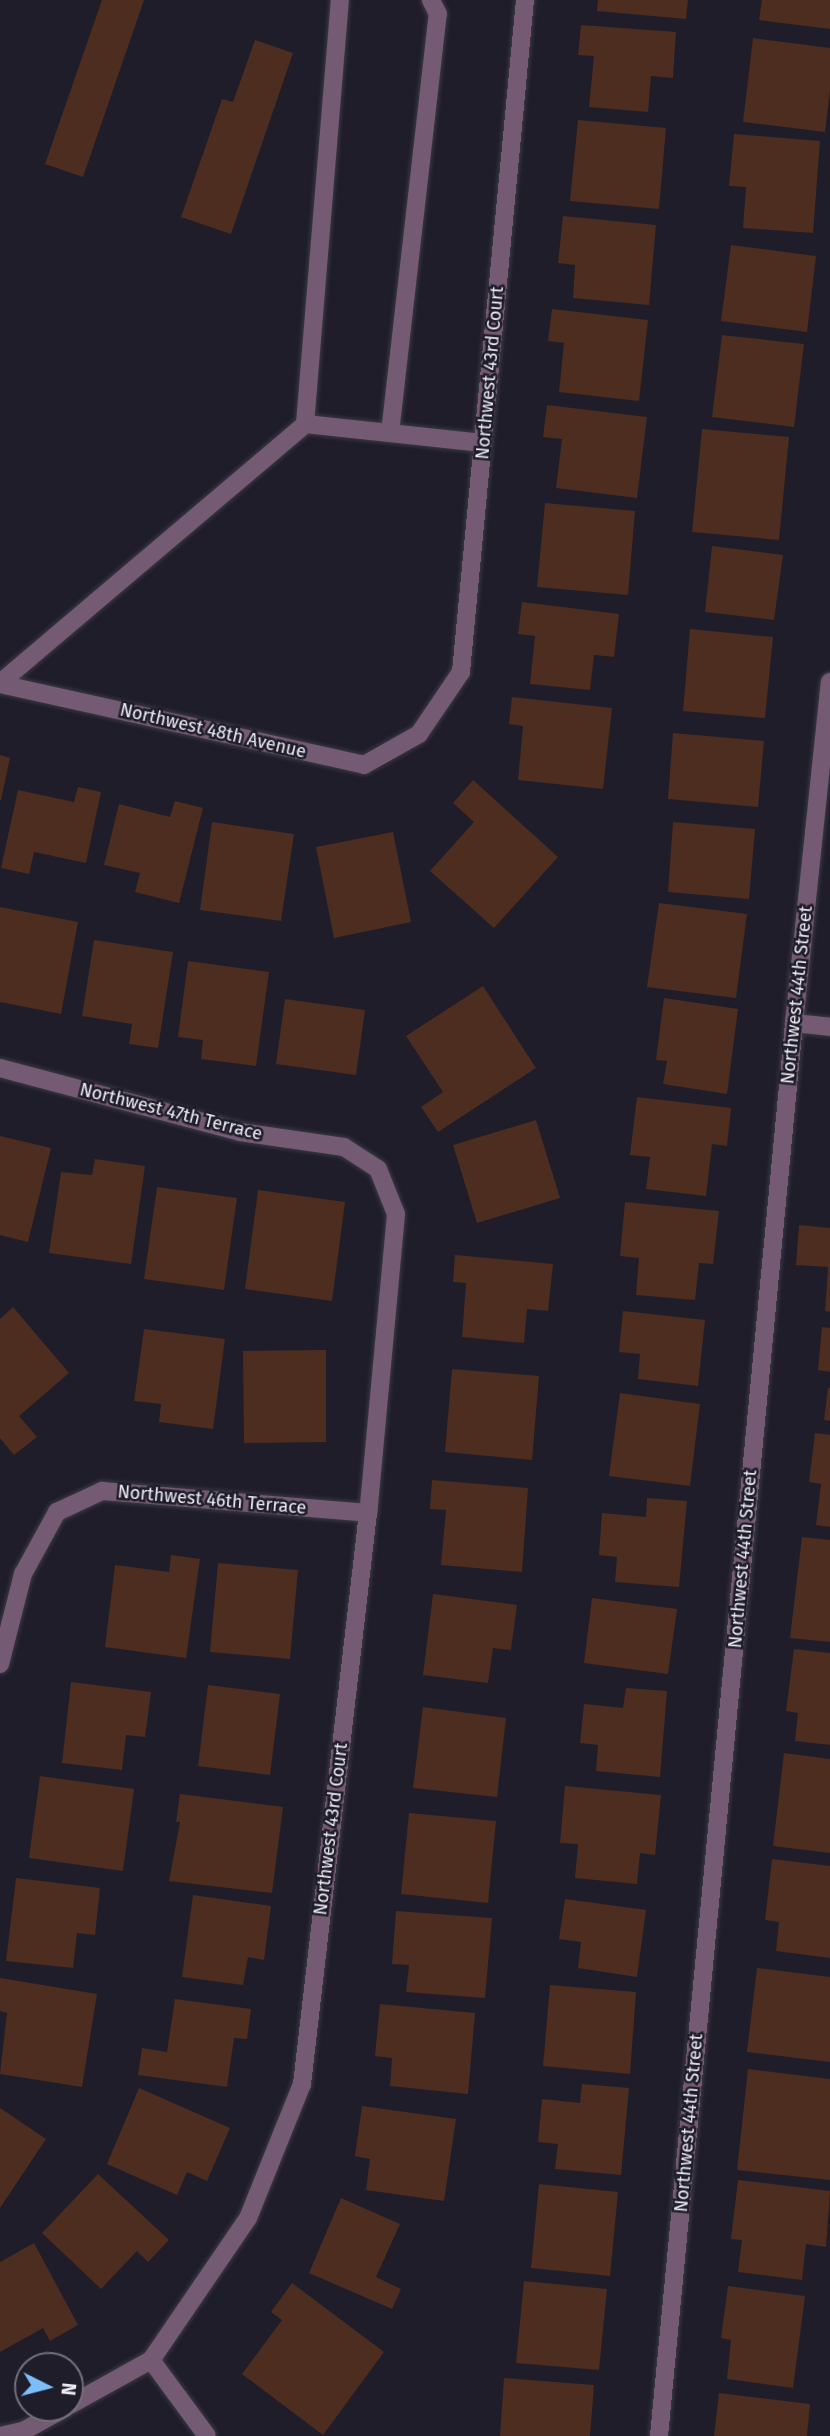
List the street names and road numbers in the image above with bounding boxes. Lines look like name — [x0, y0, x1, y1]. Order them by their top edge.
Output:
street label: Northwest 43rd Court — [472, 286, 508, 460]
street label: Northwest 48th Avenue — [118, 699, 308, 763]
street label: Northwest 44th Street — [777, 905, 817, 1085]
street label: Northwest 47th Terrace — [77, 1079, 265, 1145]
street label: Northwest 44th Street — [724, 1469, 762, 1649]
street label: Northwest 46th Terrace — [117, 1481, 307, 1519]
street label: Northwest 43rd Court — [310, 1742, 352, 1916]
street label: Northwest 44th Street — [670, 2033, 708, 2213]

